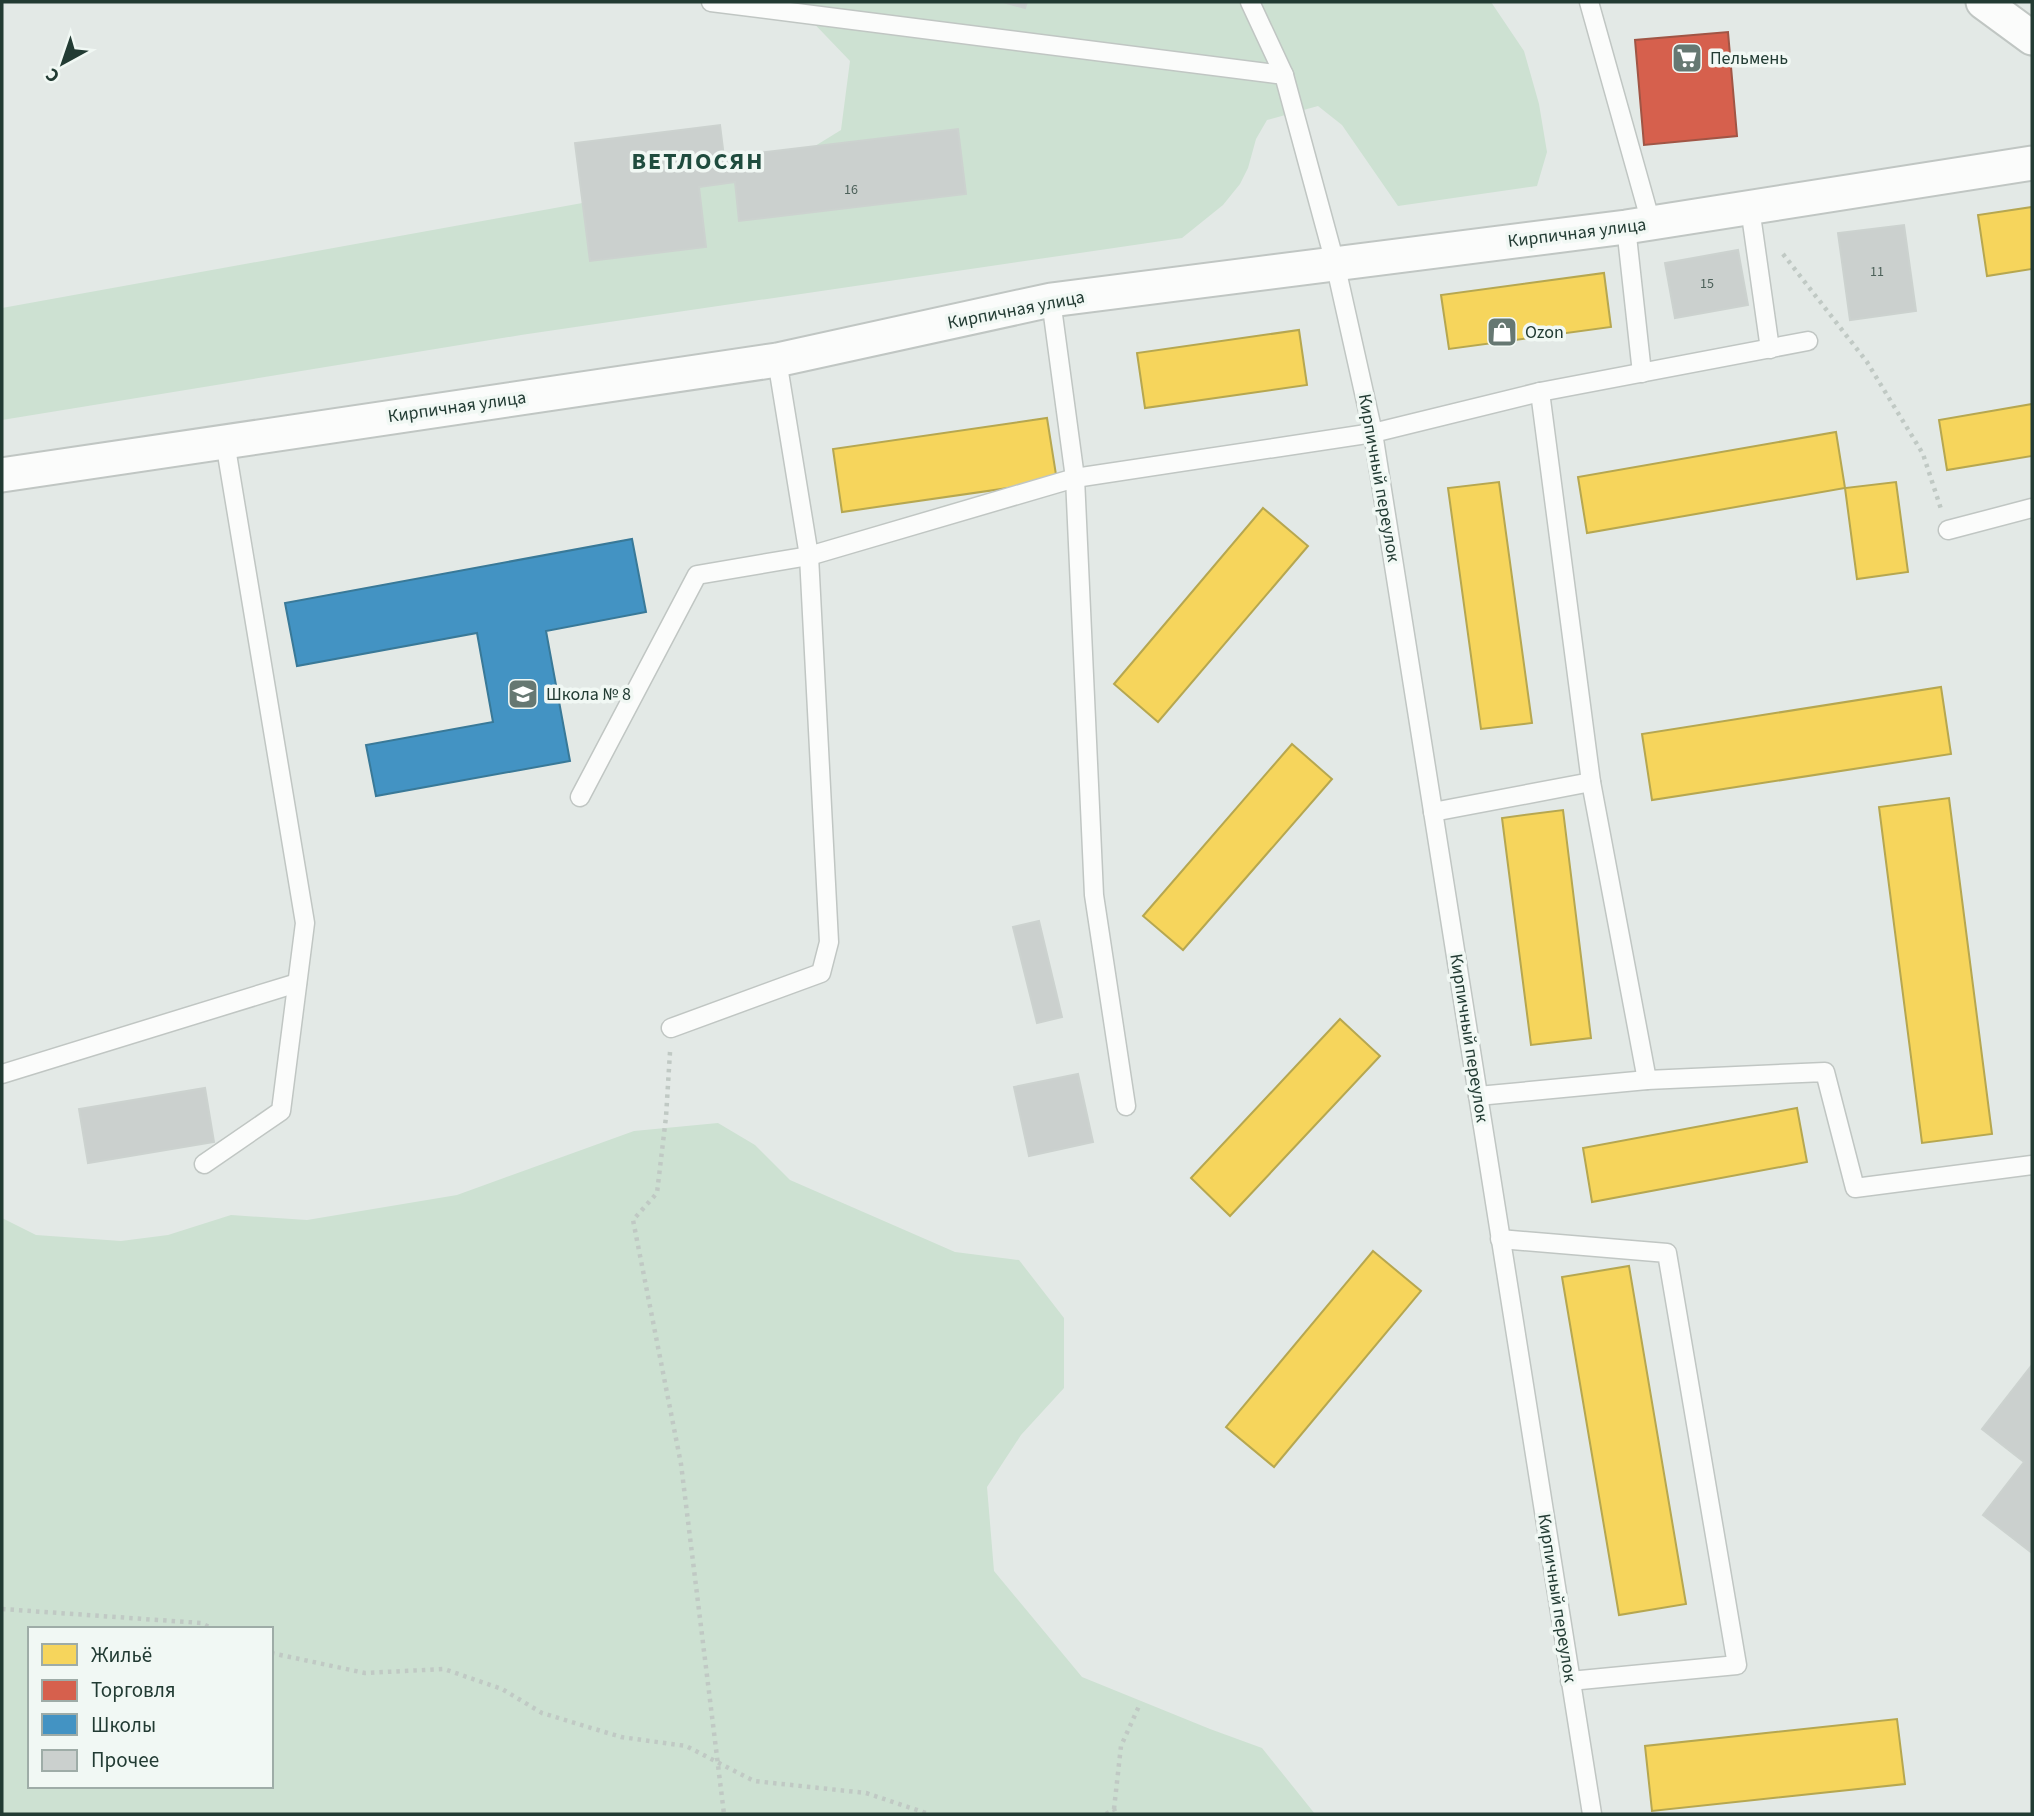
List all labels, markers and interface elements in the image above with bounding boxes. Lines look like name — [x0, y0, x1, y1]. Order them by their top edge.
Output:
north arrow — [28, 28, 98, 98]
supermarket icon: Пельмень — [1670, 41, 1704, 75]
place label: Пельмень — [1710, 46, 1788, 71]
text: С — [40, 61, 66, 89]
district label: ВЕТЛОСЯН — [632, 144, 764, 179]
house number: 16 — [844, 180, 858, 200]
street label: Кирпичная улица — [1506, 212, 1648, 254]
house number: 11 — [1870, 262, 1884, 282]
house number: 15 — [1700, 274, 1714, 294]
street label: Кирпичная улица — [945, 284, 1087, 336]
shop icon: Ozon — [1485, 315, 1519, 349]
place label: Ozon — [1525, 320, 1564, 345]
street label: Кирпичная улица — [386, 385, 528, 429]
street label: Кирпичный переулок — [1352, 392, 1406, 564]
school or university icon: Школа № 8 — [506, 677, 540, 711]
place label: Школа № 8 — [546, 682, 631, 707]
street label: Кирпичный переулок — [1443, 952, 1495, 1124]
street label: Кирпичный переулок — [1531, 1512, 1583, 1684]
legend — [28, 1627, 273, 1788]
text: Жильё — [91, 1640, 152, 1670]
text: Торговля — [91, 1675, 176, 1705]
text: Школы — [91, 1710, 156, 1740]
text: Прочее — [91, 1745, 159, 1775]

